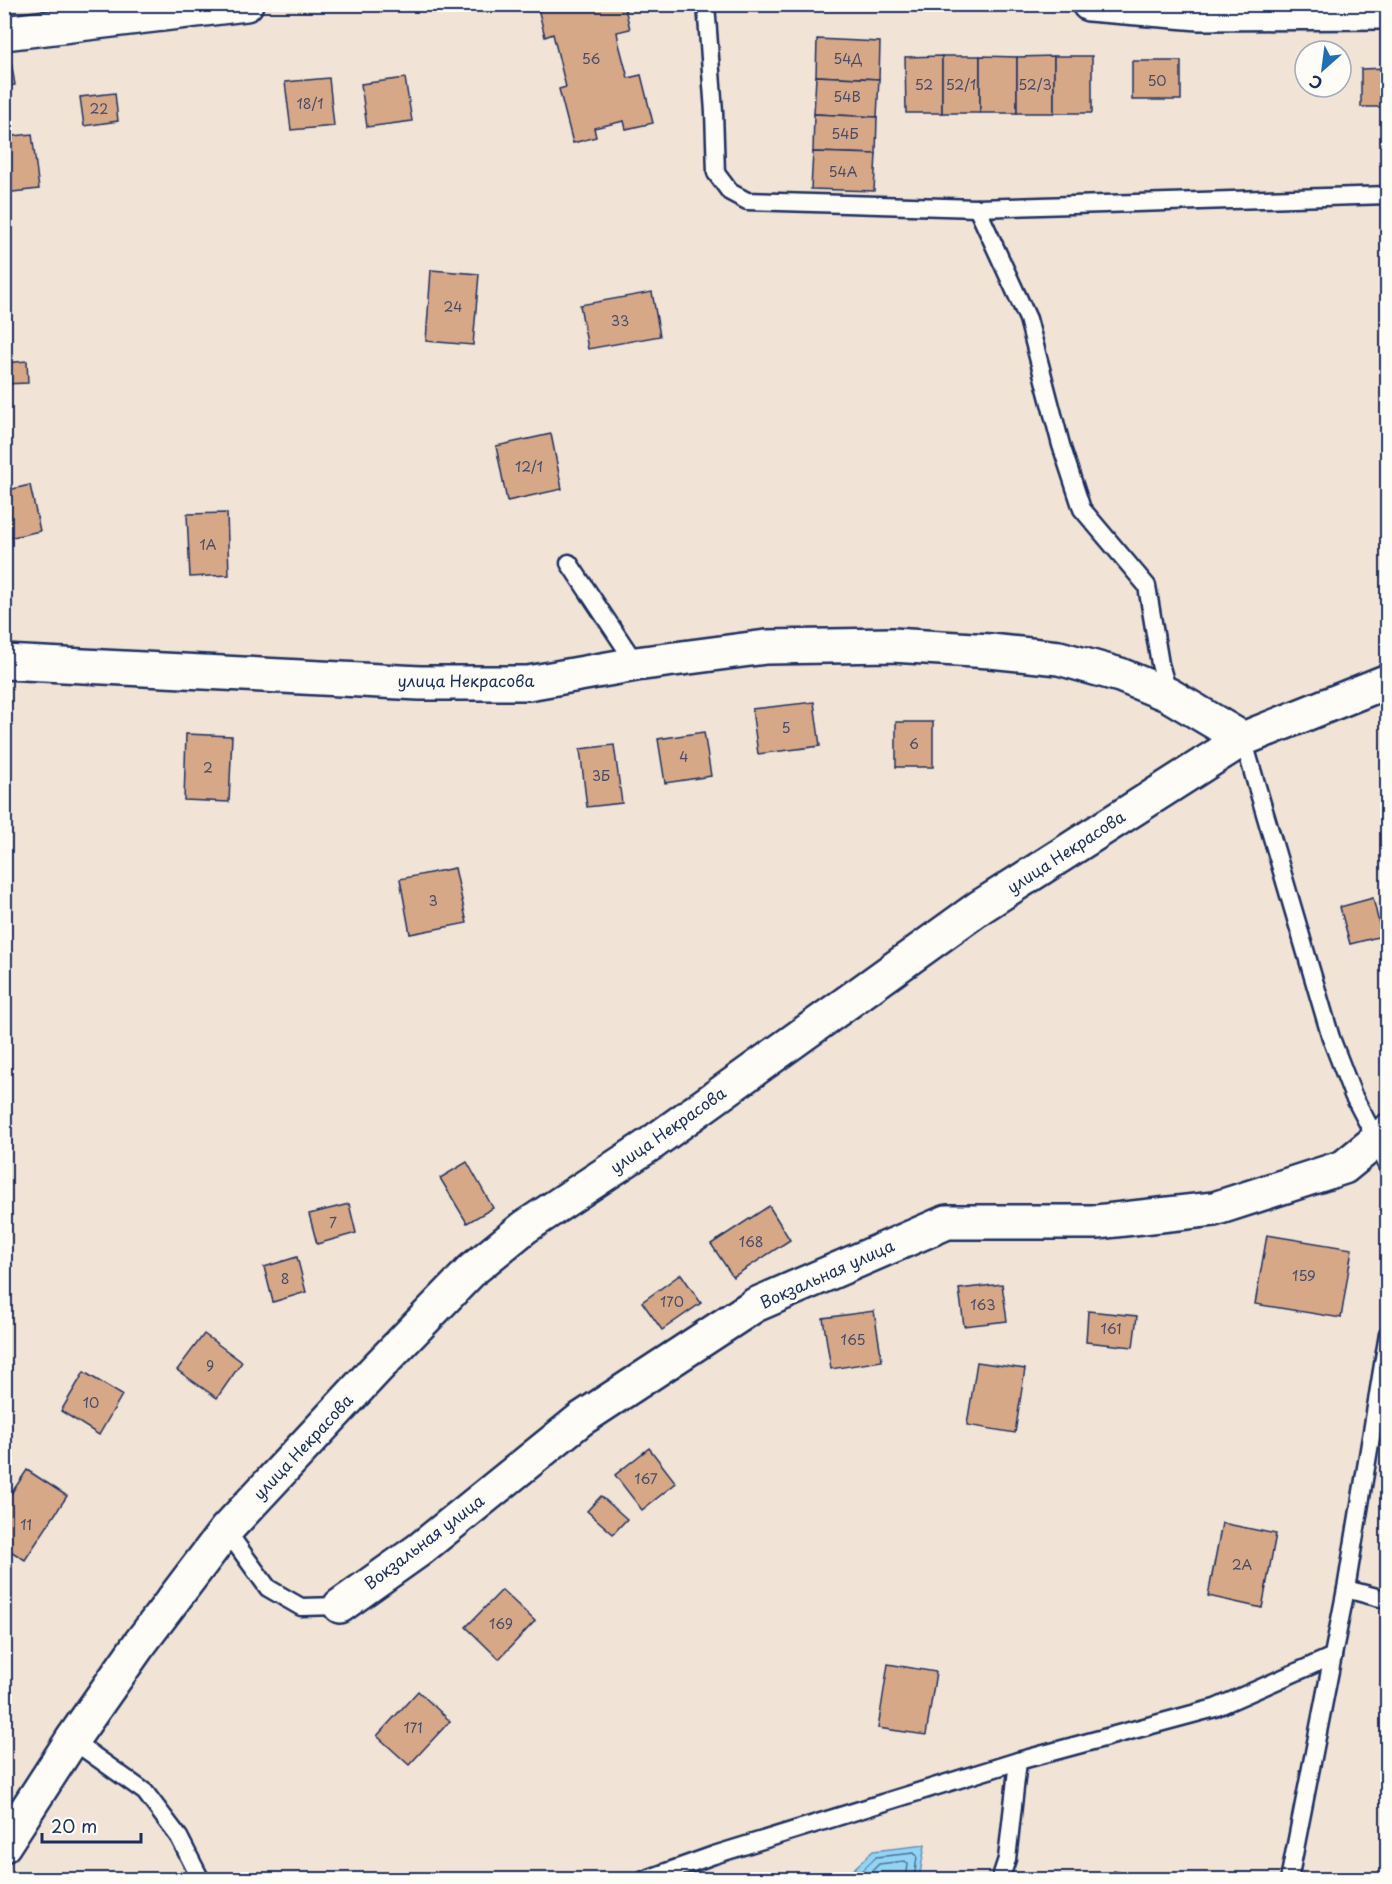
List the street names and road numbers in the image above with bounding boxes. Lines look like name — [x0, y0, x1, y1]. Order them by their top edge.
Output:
street label: улица Некрасова — [398, 668, 534, 692]
street label: улица Некрасова — [1002, 804, 1129, 898]
street label: улица Некрасова — [605, 1080, 730, 1178]
street label: Вокзальная улица — [755, 1233, 898, 1314]
street label: улица Некрасова — [247, 1388, 358, 1505]
street label: Вокзальная улица — [358, 1488, 489, 1594]

